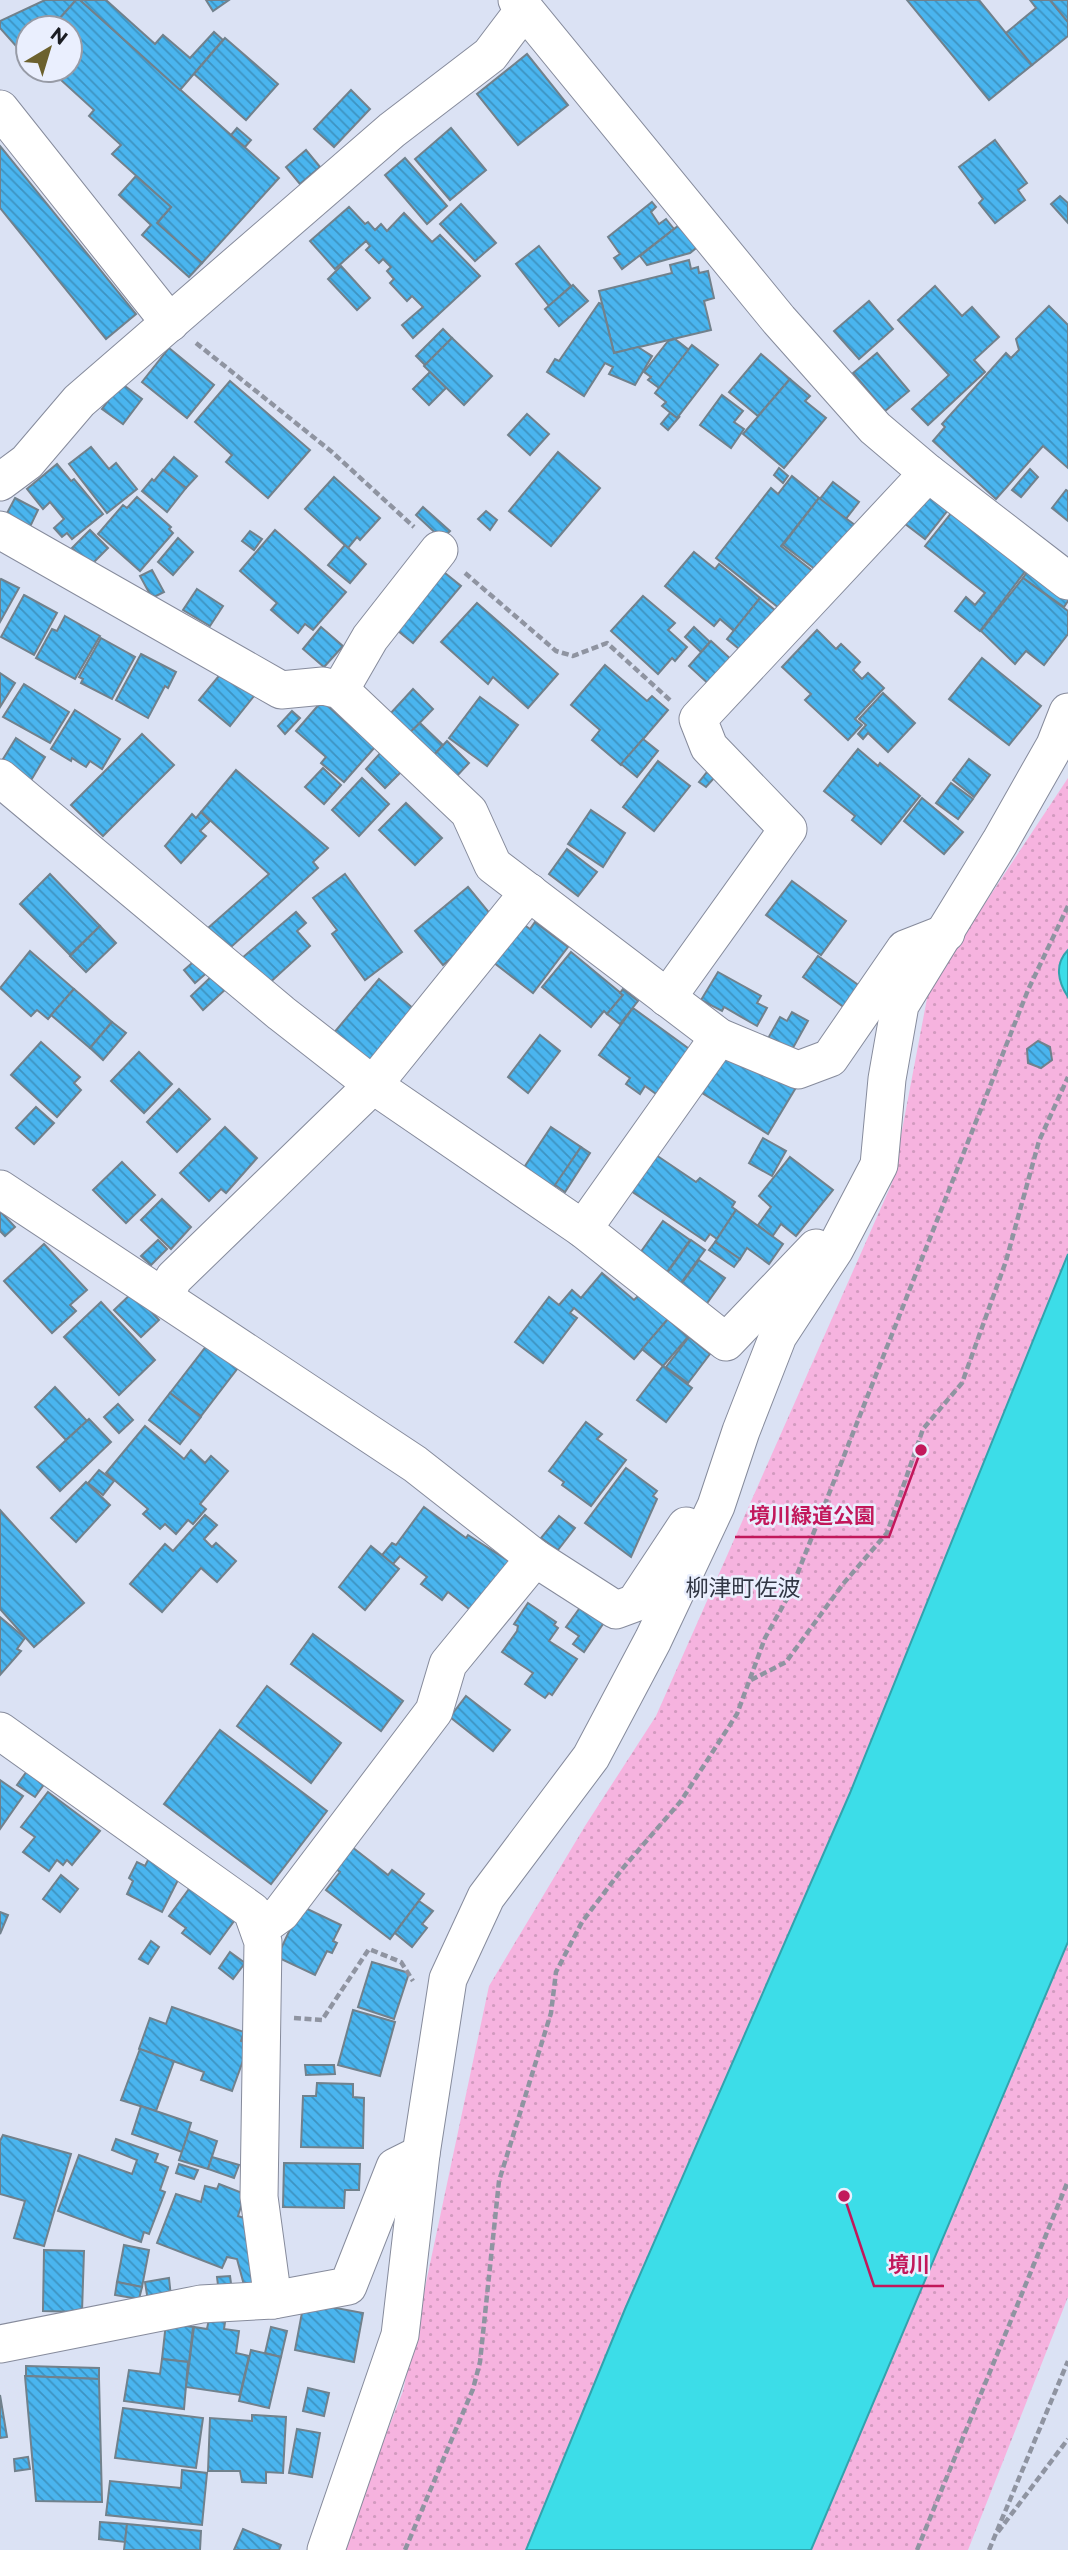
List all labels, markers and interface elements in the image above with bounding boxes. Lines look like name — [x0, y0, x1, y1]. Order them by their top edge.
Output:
north arrow — [14, 14, 84, 84]
text: N — [46, 22, 72, 50]
callout: 境川緑道公園 — [735, 1495, 889, 1537]
text: 境川緑道公園 — [749, 1503, 875, 1528]
district label: 柳津町佐波 — [686, 1574, 801, 1602]
callout: 境川 — [874, 2244, 944, 2286]
text: 境川 — [888, 2252, 930, 2277]

